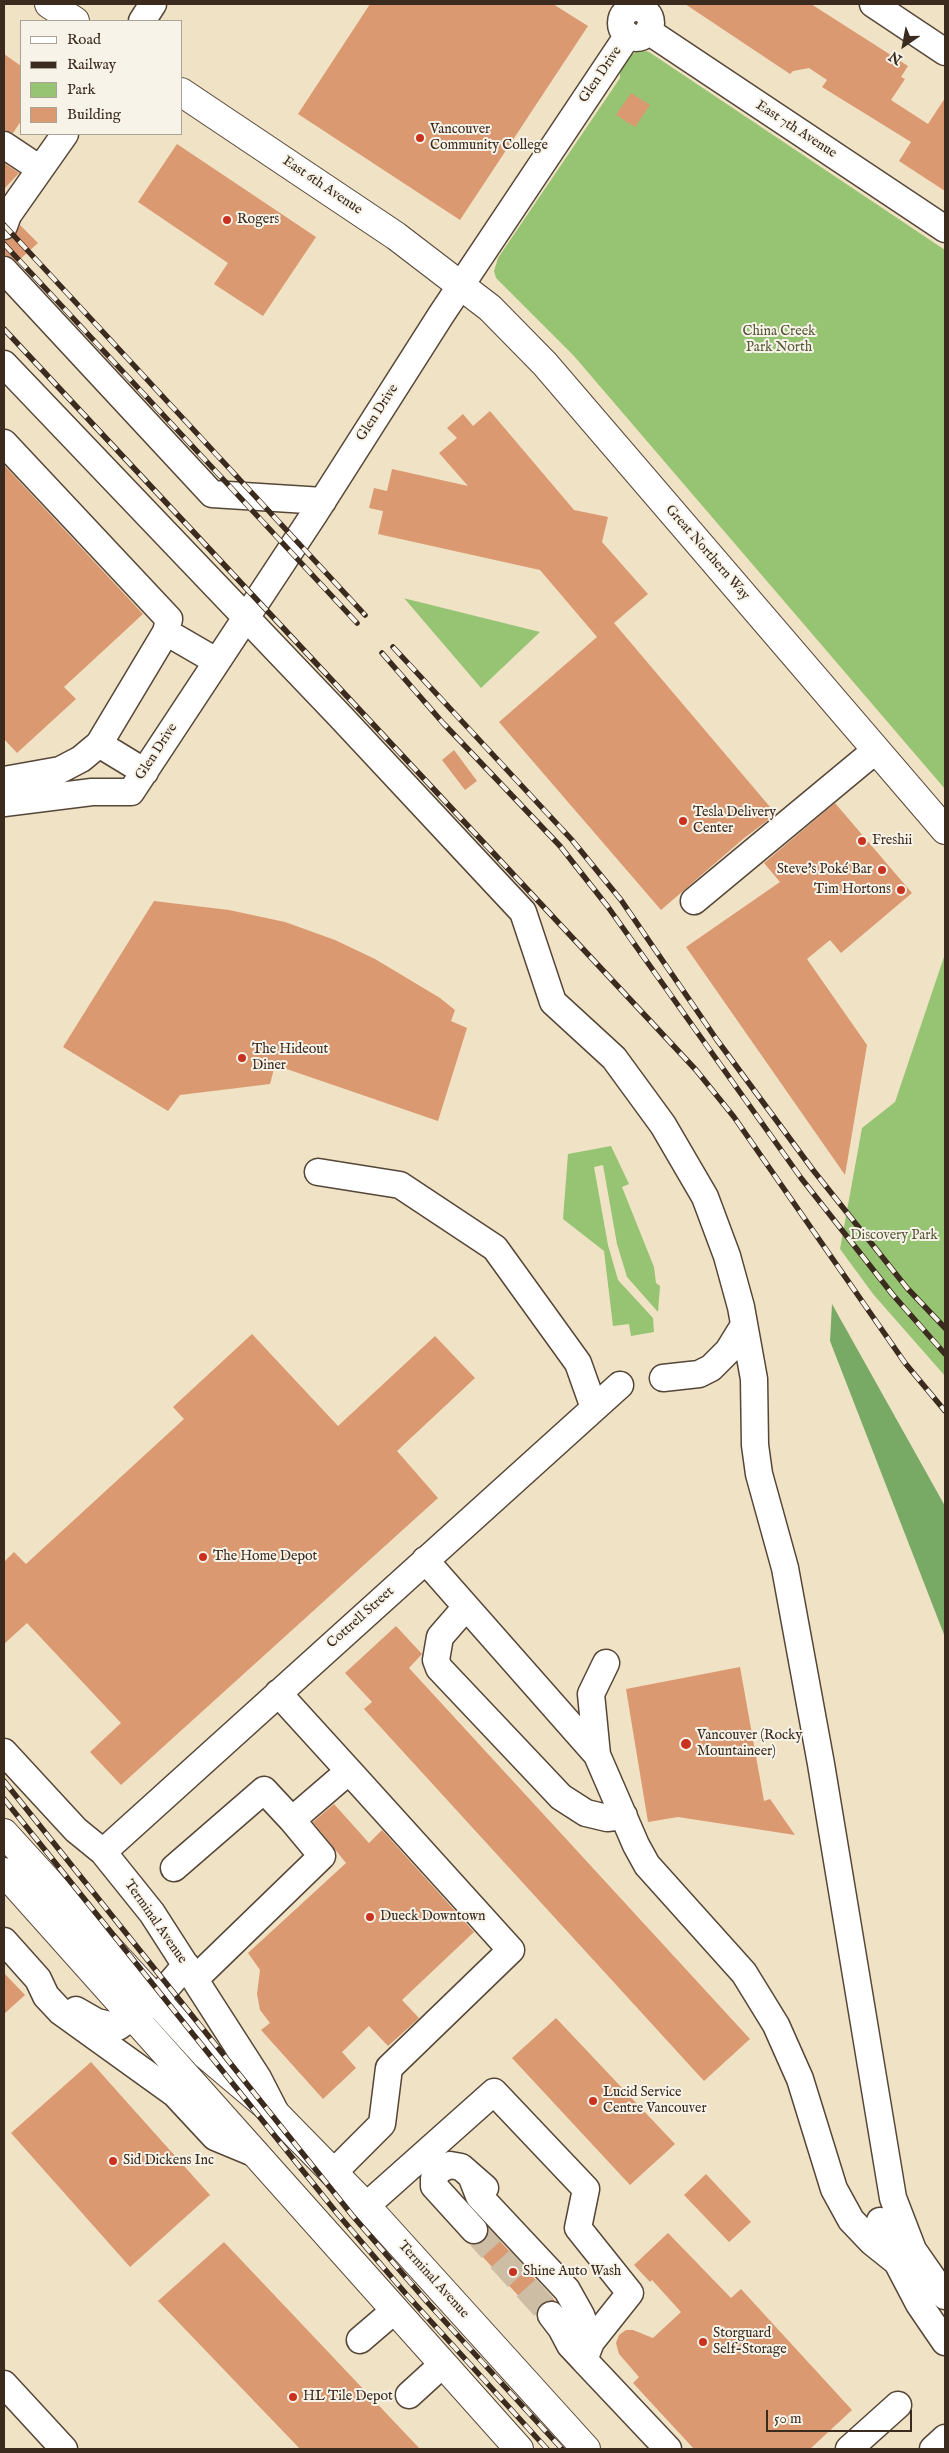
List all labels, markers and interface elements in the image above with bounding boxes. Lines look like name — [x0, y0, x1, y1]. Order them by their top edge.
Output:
legend — [20, 20, 182, 135]
north arrow — [879, 20, 929, 70]
text: Road — [67, 30, 101, 49]
street label: Glen Drive — [576, 44, 626, 106]
text: N — [886, 47, 906, 68]
text: Railway — [67, 55, 116, 74]
text: Park — [67, 80, 96, 99]
street label: East 7th Avenue — [752, 98, 840, 162]
text: Building — [67, 105, 121, 124]
place label: Vancouver Community College — [430, 122, 548, 154]
marker: Vancouver Community College — [414, 132, 426, 144]
street label: East 6th Avenue — [279, 153, 365, 219]
place label: Rogers — [237, 212, 279, 228]
marker: Rogers — [221, 214, 233, 226]
park label: China Creek Park North — [742, 324, 816, 357]
street label: Glen Drive — [353, 381, 403, 445]
street label: Great Northern Way — [661, 502, 753, 604]
street label: Glen Drive — [132, 720, 182, 784]
place label: Tesla Delivery Center — [693, 805, 776, 838]
marker: Tesla Delivery Center — [677, 815, 689, 827]
place label: Freshii — [872, 833, 912, 849]
marker: Freshii — [856, 835, 868, 847]
place label: Steve's Poké Bar — [777, 862, 872, 878]
marker: Steve's Poké Bar — [876, 864, 888, 876]
place label: Tim Hortons — [814, 882, 891, 898]
marker: Tim Hortons — [895, 884, 907, 896]
place label: The Hideout Diner — [252, 1042, 328, 1074]
marker: The Hideout Diner — [236, 1052, 248, 1064]
park label: Discovery Park — [850, 1228, 938, 1244]
place label: The Home Depot — [213, 1549, 317, 1565]
marker: The Home Depot — [197, 1551, 209, 1563]
street label: Cottrell Street — [324, 1584, 398, 1652]
place label: Vancouver (Rocky Mountaineer) — [697, 1728, 802, 1760]
marker: Vancouver (Rocky Mountaineer) — [679, 1737, 693, 1751]
street label: Terminal Avenue — [120, 1877, 190, 1967]
place label: Dueck Downtown — [380, 1909, 486, 1925]
marker: Dueck Downtown — [364, 1911, 376, 1923]
place label: Lucid Service Centre Vancouver — [603, 2085, 707, 2118]
marker: Lucid Service Centre Vancouver — [587, 2095, 599, 2107]
place label: Sid Dickens Inc — [123, 2153, 214, 2169]
marker: Sid Dickens Inc — [107, 2155, 119, 2167]
street label: Terminal Avenue — [394, 2238, 472, 2322]
place label: Shine Auto Wash — [523, 2264, 621, 2280]
marker: Shine Auto Wash — [507, 2266, 519, 2278]
place label: Storguard Self-Storage — [713, 2326, 787, 2358]
marker: Storguard Self-Storage — [697, 2336, 709, 2348]
place label: HL Tile Depot — [303, 2389, 393, 2405]
marker: HL Tile Depot — [287, 2391, 299, 2403]
scale bar — [769, 2400, 915, 2432]
text: 50 m — [774, 2409, 802, 2428]

